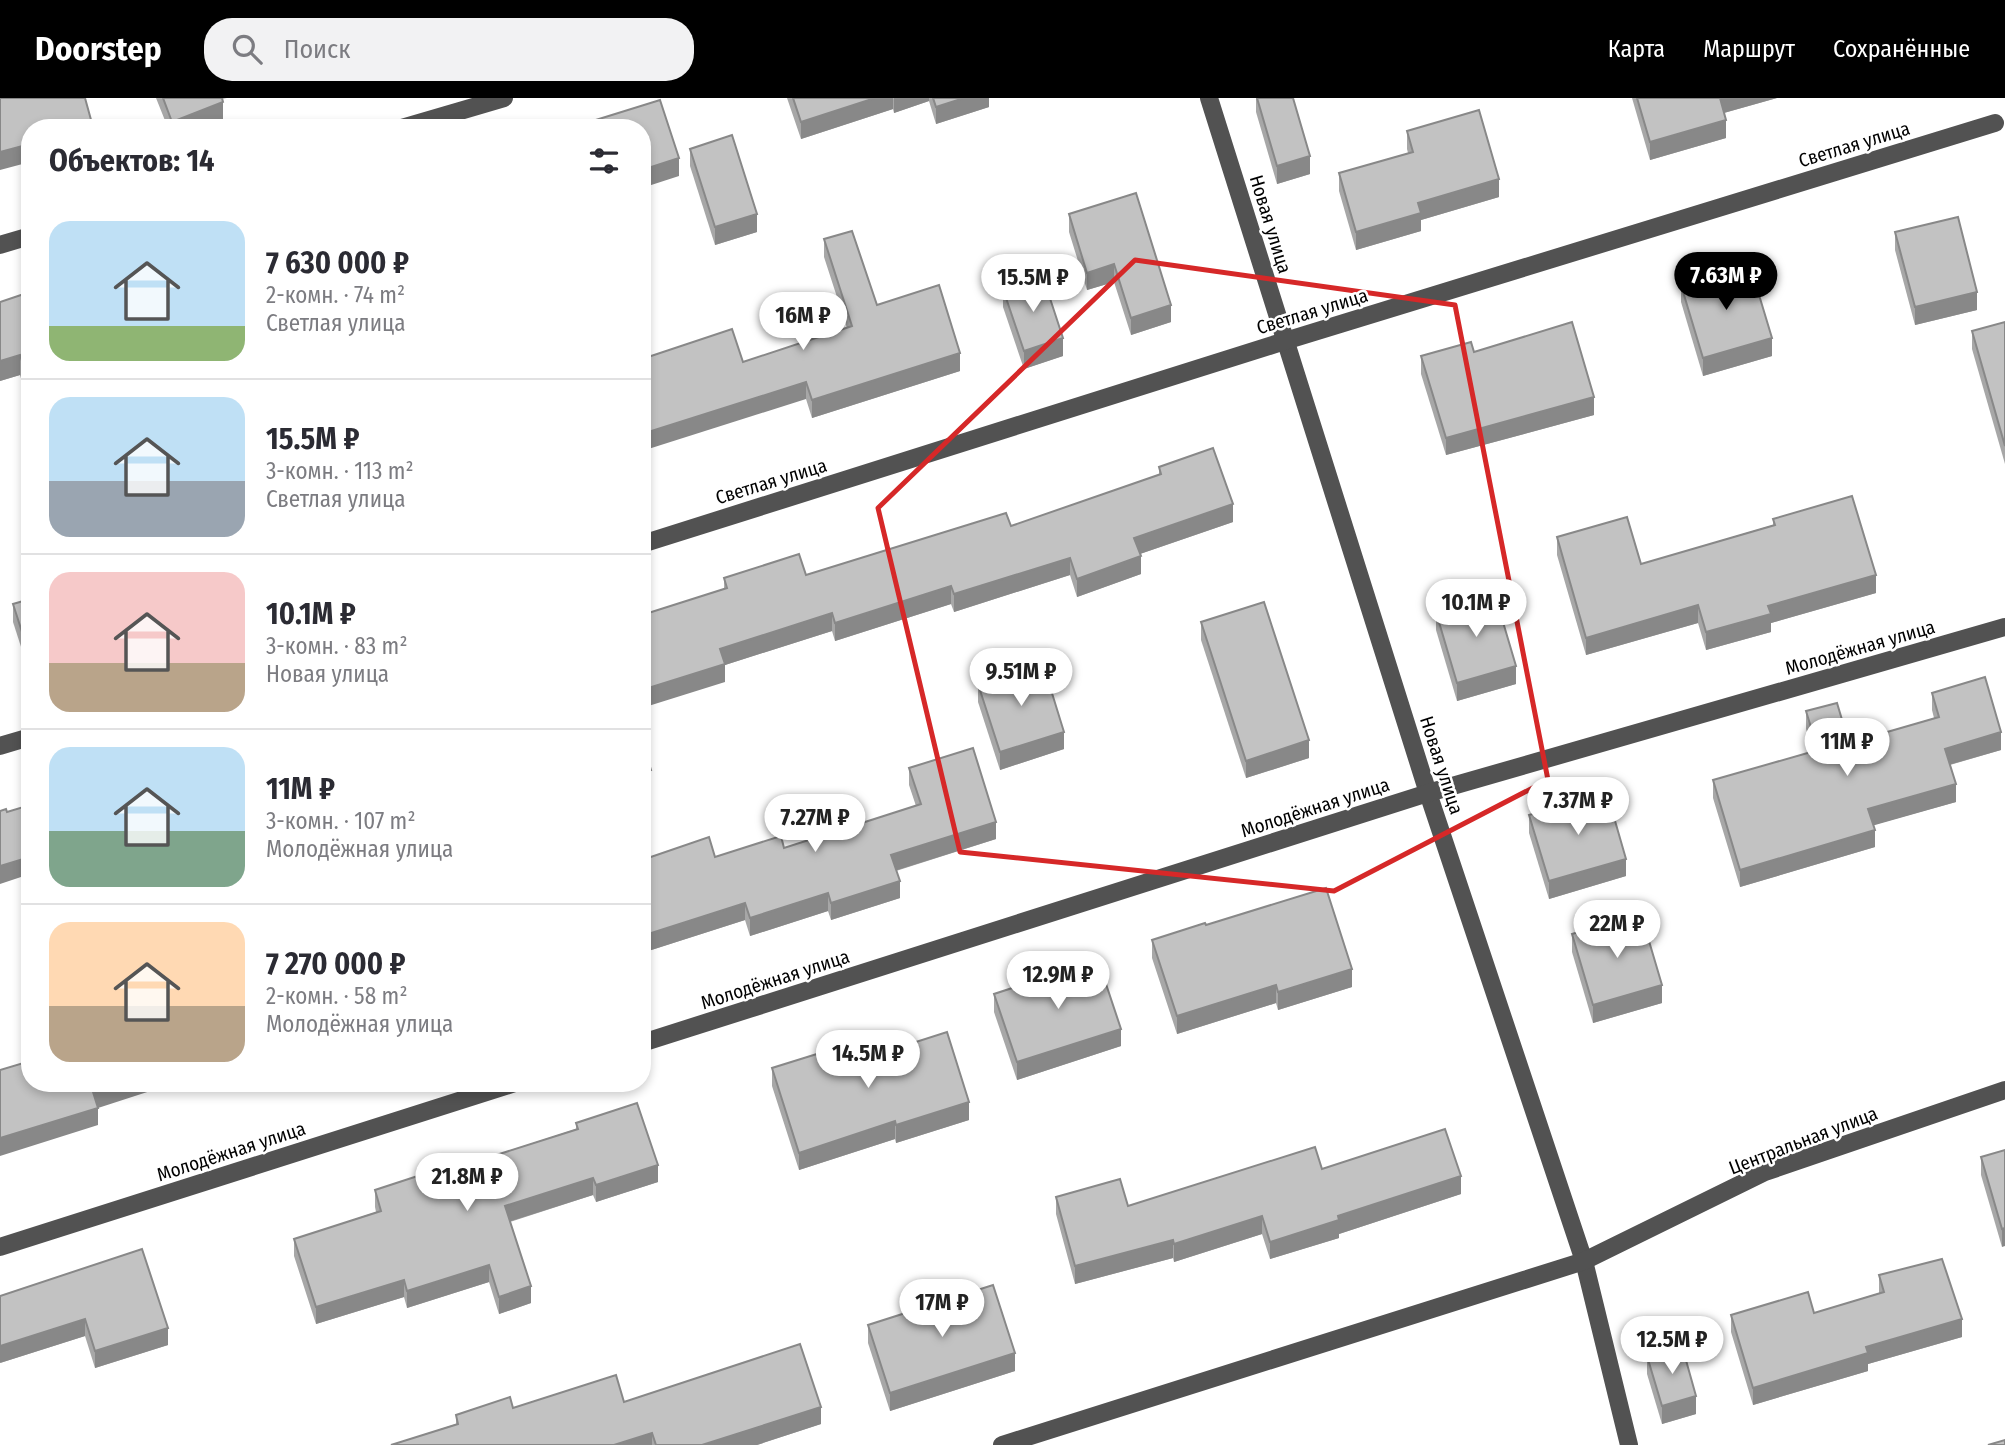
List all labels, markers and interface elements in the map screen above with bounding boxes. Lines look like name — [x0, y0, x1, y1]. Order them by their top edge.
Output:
search box — [204, 18, 694, 81]
text: Doorstep — [35, 29, 162, 69]
icon: search — [228, 30, 266, 68]
text: Поиск — [284, 34, 350, 65]
text: Карта — [1608, 35, 1665, 63]
text: Маршрут — [1703, 35, 1795, 63]
text: Сохранённые — [1833, 35, 1970, 63]
street label: Светлая улица — [1796, 117, 1913, 172]
icon: filters — [585, 142, 623, 180]
text: Объектов: 14 — [49, 143, 215, 179]
street label: Новая улица — [1245, 172, 1296, 276]
text: 7 630 000 ₽ — [266, 245, 409, 281]
icon: home — [105, 249, 189, 333]
pin: 7.63M ₽ — [1661, 252, 1791, 312]
pin: 15.5M ₽ — [968, 254, 1098, 314]
text: 7.63M ₽ — [1690, 261, 1762, 289]
text: 15.5M ₽ — [997, 263, 1069, 291]
text: 2-комн. · 74 m² — [266, 281, 405, 309]
street label: Светлая улица — [1254, 284, 1371, 339]
pin: 16M ₽ — [754, 292, 852, 352]
text: 16M ₽ — [775, 301, 831, 329]
text: Светлая улица — [266, 309, 405, 337]
text: 15.5M ₽ — [266, 421, 359, 457]
icon: home — [105, 425, 189, 509]
street label: Светлая улица — [713, 454, 830, 509]
text: 3-комн. · 113 m² — [266, 457, 414, 485]
text: Светлая улица — [266, 485, 405, 513]
pin: 10.1M ₽ — [1411, 580, 1541, 639]
text: 10.1M ₽ — [1442, 588, 1510, 616]
text: 10.1M ₽ — [266, 596, 356, 632]
icon: home — [105, 600, 189, 684]
street label: Молодёжная улица — [1783, 615, 1938, 680]
text: 3-комн. · 83 m² — [266, 632, 408, 660]
pin: 9.51M ₽ — [956, 648, 1086, 708]
text: 9.51M ₽ — [986, 657, 1056, 685]
text: Новая улица — [266, 660, 389, 688]
street label: Новая улица — [1415, 713, 1468, 817]
pin: 11M ₽ — [1798, 718, 1896, 778]
text: 11M ₽ — [1821, 727, 1873, 755]
text: 11M ₽ — [266, 771, 335, 807]
street label: Молодёжная улица — [1238, 773, 1392, 842]
icon: home — [105, 775, 189, 859]
pin: 7.37M ₽ — [1513, 778, 1643, 837]
text: 7.37M ₽ — [1543, 786, 1613, 814]
pin: 7.27M ₽ — [750, 794, 880, 854]
text: 7.27M ₽ — [780, 803, 850, 831]
text: 3-комн. · 107 m² — [266, 807, 416, 835]
text: Молодёжная улица — [266, 835, 453, 863]
pin: 22M ₽ — [1568, 900, 1666, 960]
text: 22M ₽ — [1589, 909, 1645, 937]
street label: Молодёжная улица — [698, 945, 852, 1014]
text: 7 270 000 ₽ — [266, 946, 406, 982]
icon: home — [105, 950, 189, 1034]
pin: 12.9M ₽ — [993, 951, 1123, 1011]
text: 12.9M ₽ — [1023, 960, 1093, 988]
text: 2-комн. · 58 m² — [266, 982, 407, 1010]
text: Молодёжная улица — [266, 1010, 453, 1038]
pin: 14.5M ₽ — [803, 1030, 933, 1090]
text: 14.5M ₽ — [832, 1039, 904, 1067]
street label: Центральная улица — [1726, 1102, 1881, 1179]
street label: Молодёжная улица — [154, 1117, 308, 1186]
pin: 21.8M ₽ — [402, 1154, 532, 1213]
text: 21.8M ₽ — [431, 1162, 503, 1190]
pin: 17M ₽ — [893, 1280, 991, 1339]
text: 17M ₽ — [915, 1288, 969, 1316]
pin: 12.5M ₽ — [1607, 1316, 1737, 1376]
text: 12.5M ₽ — [1637, 1325, 1707, 1353]

